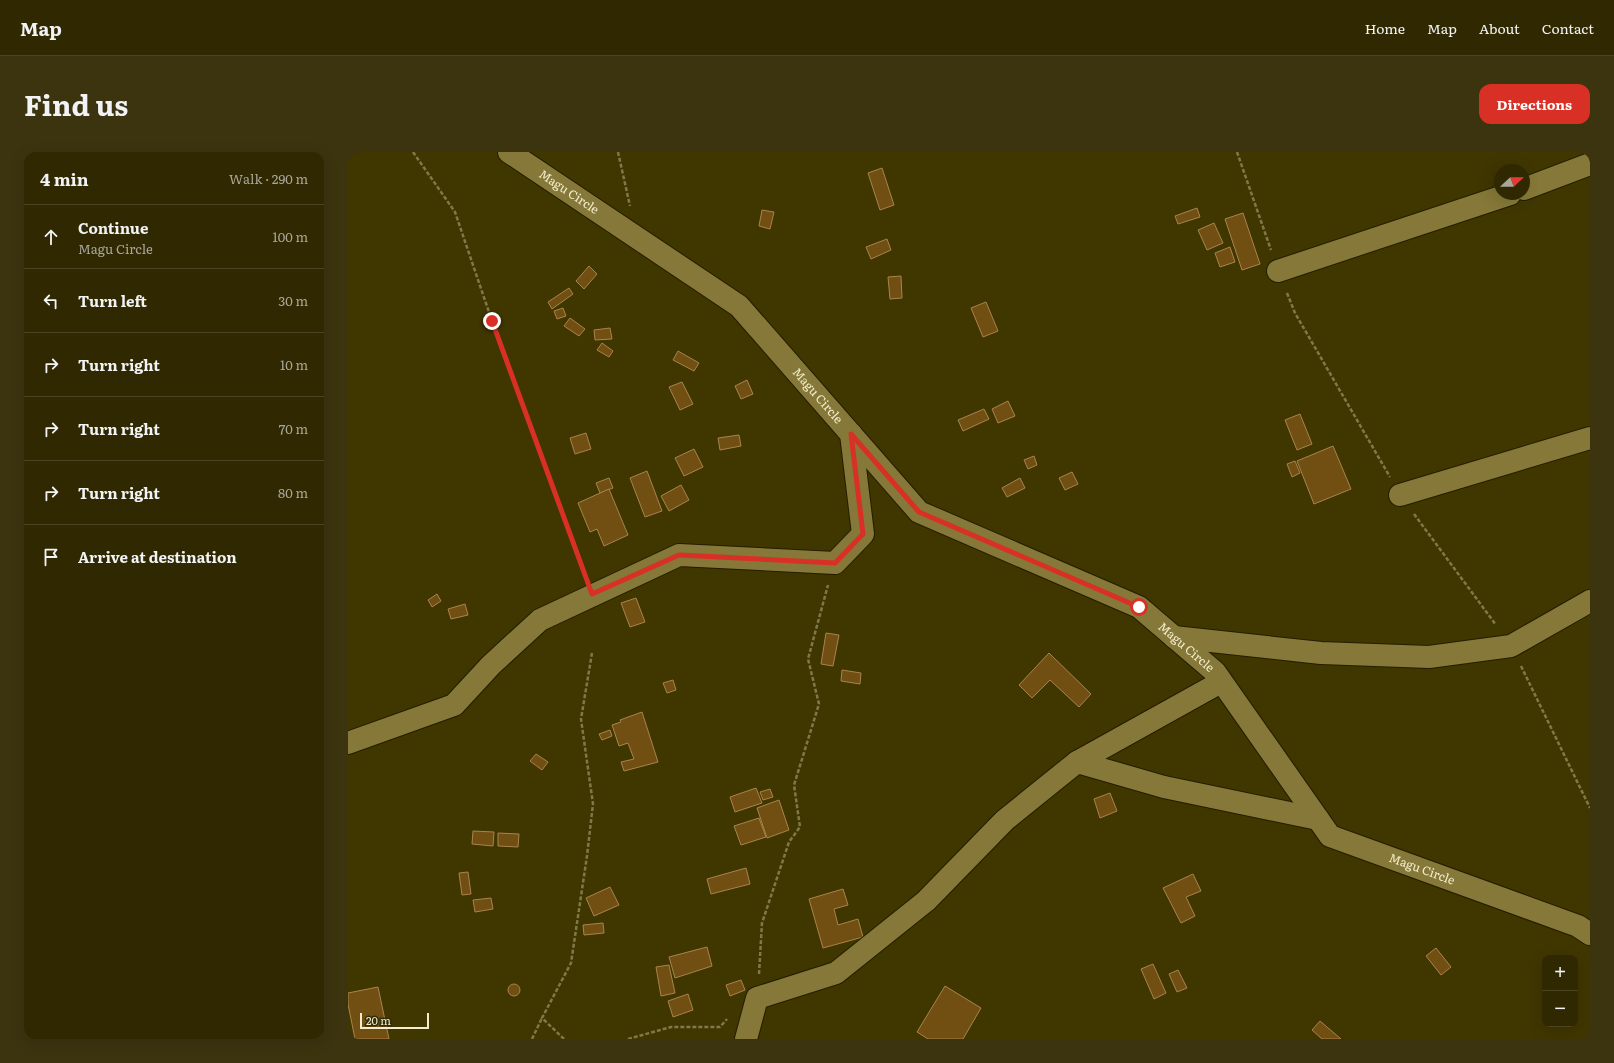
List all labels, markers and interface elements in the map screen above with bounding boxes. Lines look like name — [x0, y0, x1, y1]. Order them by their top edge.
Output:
text: Map — [20, 14, 62, 42]
text: Home — [1365, 18, 1405, 38]
text: Map — [1427, 18, 1457, 38]
text: About — [1479, 18, 1520, 38]
text: Contact — [1542, 18, 1594, 38]
text: Find us — [24, 83, 128, 125]
button: Directions — [1479, 84, 1590, 124]
north arrow — [1494, 164, 1530, 200]
street label: Magu Circle — [536, 165, 603, 218]
text: 4 min — [40, 166, 89, 191]
text: Walk · 290 m — [229, 169, 308, 188]
text: Continue — [78, 216, 148, 239]
icon: ahead — [40, 226, 62, 248]
text: 100 m — [272, 227, 308, 246]
text: Magu Circle — [78, 239, 153, 258]
text: Turn left — [78, 289, 147, 312]
icon: left — [40, 290, 62, 312]
text: 30 m — [278, 291, 308, 310]
route end — [483, 312, 501, 330]
text: Turn right — [78, 353, 160, 376]
icon: right — [40, 354, 62, 376]
text: 10 m — [280, 355, 308, 374]
street label: Magu Circle — [789, 363, 848, 427]
text: Turn right — [78, 417, 160, 440]
icon: right — [40, 418, 62, 440]
text: 70 m — [279, 419, 308, 438]
text: Turn right — [78, 481, 160, 504]
icon: right — [40, 482, 62, 504]
text: 80 m — [278, 483, 308, 502]
text: Arrive at destination — [78, 545, 237, 568]
icon: arrive — [40, 546, 62, 568]
route start — [1130, 598, 1148, 616]
street label: Magu Circle — [1155, 617, 1219, 676]
street label: Magu Circle — [1387, 848, 1458, 889]
map controls — [1542, 955, 1578, 1027]
button: + — [1542, 955, 1578, 991]
button: − — [1542, 991, 1578, 1027]
scale bar — [360, 1011, 429, 1030]
text: 20 m — [366, 1012, 391, 1028]

